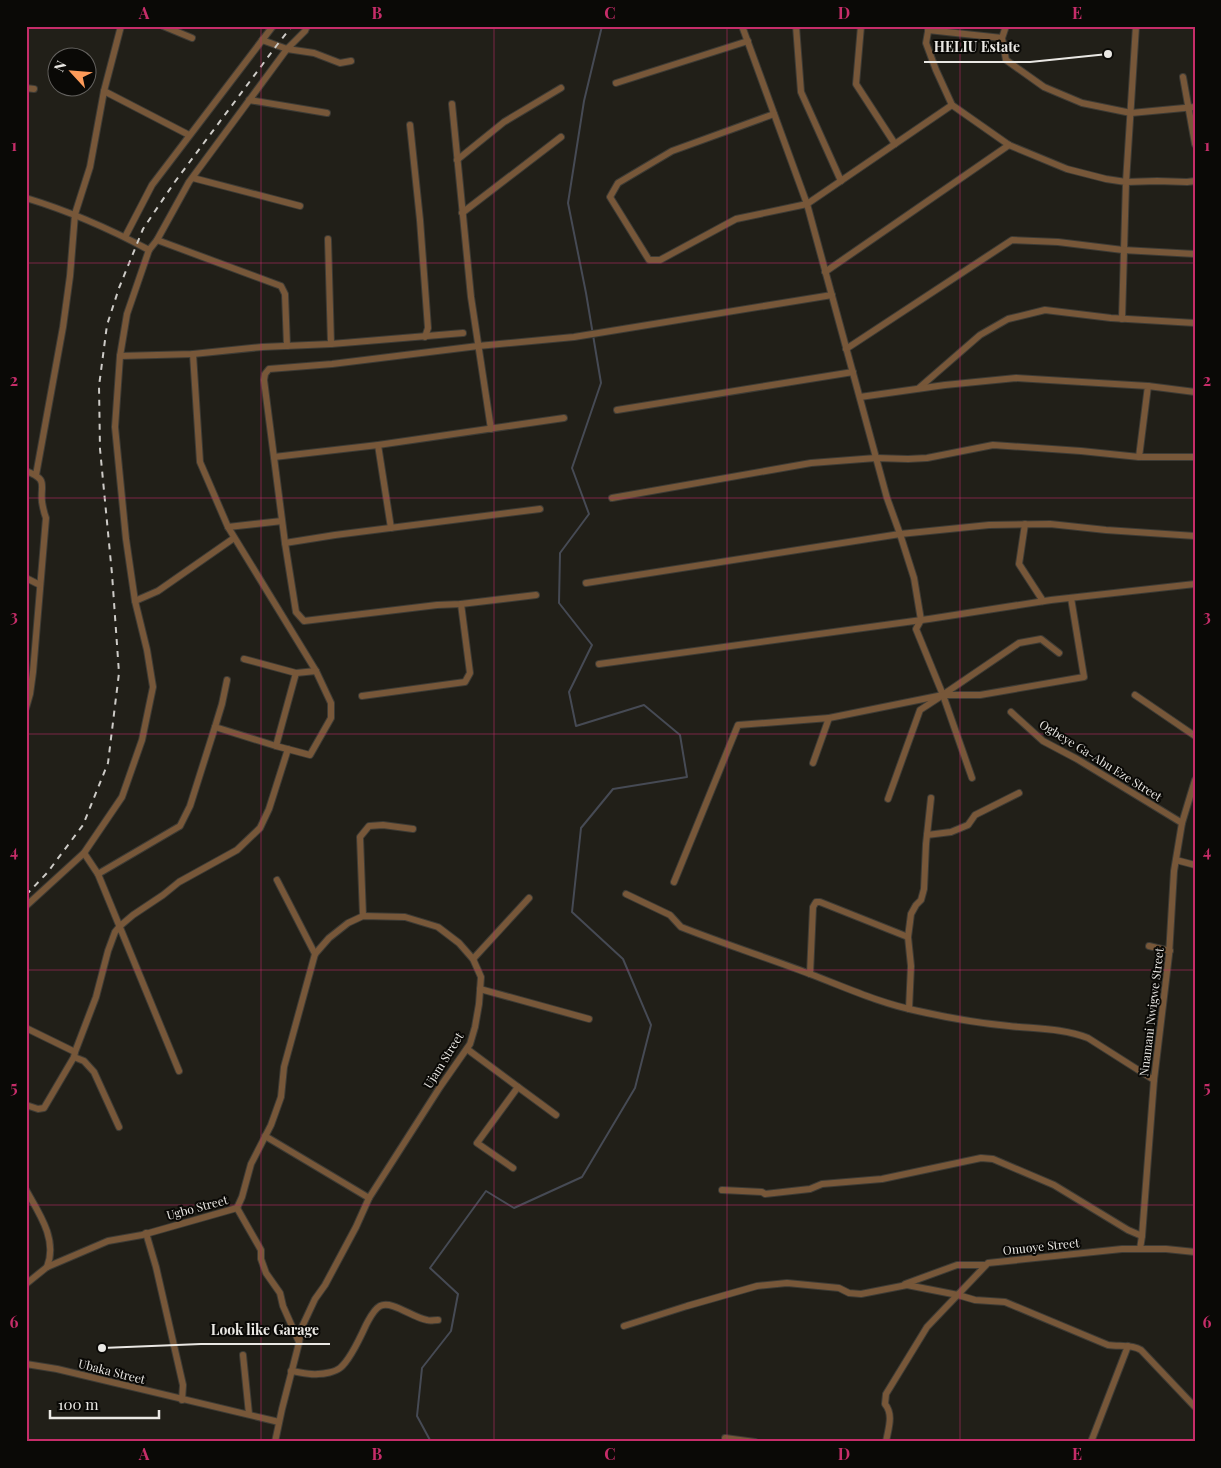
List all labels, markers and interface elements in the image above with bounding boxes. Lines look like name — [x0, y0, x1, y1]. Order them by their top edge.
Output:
text: A — [138, 2, 150, 23]
text: B — [372, 2, 383, 23]
text: C — [604, 2, 616, 23]
text: D — [838, 2, 850, 23]
text: E — [1072, 2, 1082, 23]
callout: HELIU Estate — [924, 33, 1030, 62]
text: HELIU Estate — [934, 37, 1020, 56]
north arrow — [48, 48, 98, 98]
text: N — [49, 57, 71, 75]
text: 1 — [11, 134, 17, 155]
text: 1 — [1204, 134, 1210, 155]
text: 2 — [10, 369, 18, 390]
text: 2 — [1203, 369, 1211, 390]
text: 3 — [10, 605, 18, 626]
text: 3 — [1203, 605, 1211, 626]
street label: Ogbeye Ga-Abu Eze Street — [1037, 716, 1166, 805]
text: 4 — [10, 840, 18, 861]
text: 4 — [1203, 840, 1211, 861]
street label: Nnamani Nwigwe Street — [1135, 946, 1167, 1077]
street label: Ujam Street — [419, 1028, 467, 1091]
text: 5 — [10, 1076, 18, 1097]
text: 5 — [1203, 1076, 1211, 1097]
street label: Ugbo Street — [165, 1191, 230, 1223]
street label: Onuoye Street — [1002, 1234, 1081, 1258]
text: 6 — [10, 1311, 19, 1332]
text: 6 — [1203, 1311, 1212, 1332]
callout: Look like Garage — [201, 1315, 330, 1344]
text: Look like Garage — [211, 1320, 319, 1339]
street label: Ubaka Street — [77, 1355, 148, 1387]
scale bar — [50, 1388, 159, 1420]
text: 100 m — [58, 1394, 99, 1414]
text: A — [138, 1443, 150, 1464]
text: B — [372, 1443, 383, 1464]
text: C — [604, 1443, 616, 1464]
text: D — [838, 1443, 850, 1464]
text: E — [1072, 1443, 1082, 1464]

